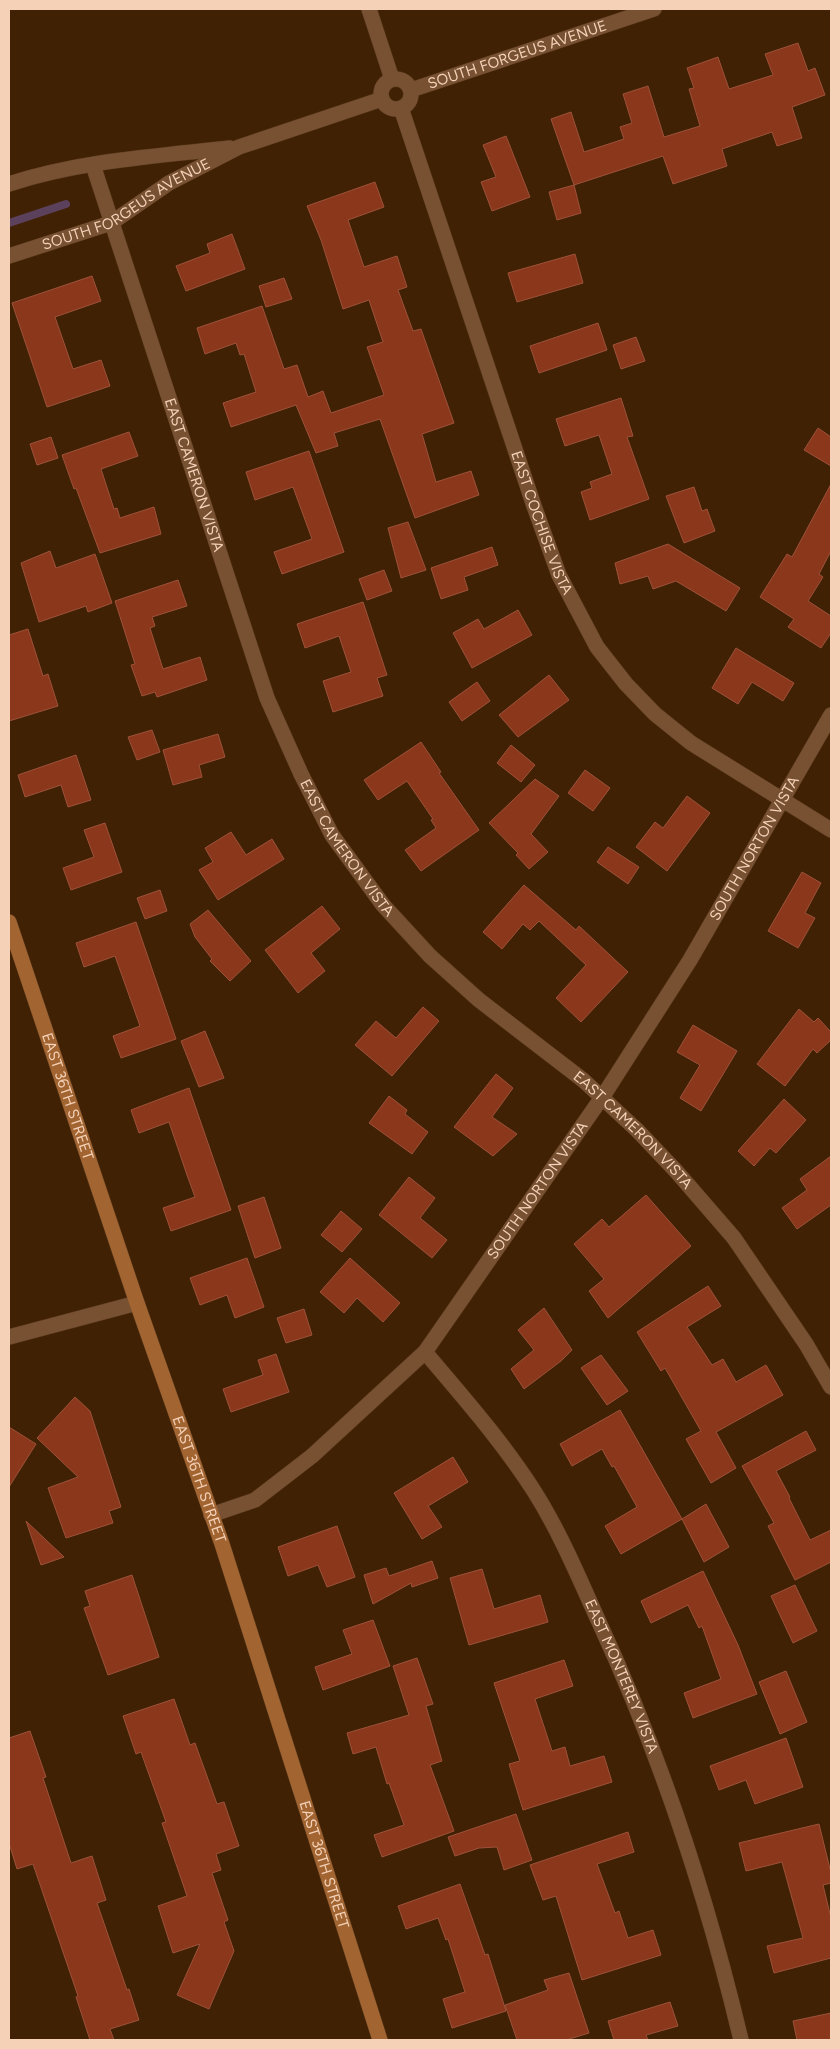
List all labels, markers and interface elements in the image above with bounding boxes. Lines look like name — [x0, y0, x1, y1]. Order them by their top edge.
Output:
street label: SOUTH FORGEUS AVENUE — [425, 16, 609, 93]
street label: SOUTH FORGEUS AVENUE — [40, 154, 213, 254]
street label: EAST CAMERON VISTA — [161, 396, 228, 554]
street label: EAST COCHISE VISTA — [507, 449, 577, 598]
street label: SOUTH NORTON VISTA — [706, 773, 803, 924]
street label: EAST CAMERON VISTA — [296, 776, 398, 920]
street label: EAST 36TH STREET — [38, 1030, 98, 1163]
street label: EAST CAMERON VISTA — [570, 1067, 696, 1192]
street label: SOUTH NORTON VISTA — [483, 1118, 591, 1263]
street label: EAST 36TH STREET — [169, 1414, 230, 1546]
street label: EAST MONTEREY VISTA — [581, 1597, 662, 1756]
street label: EAST 36TH STREET — [295, 1798, 353, 1932]

